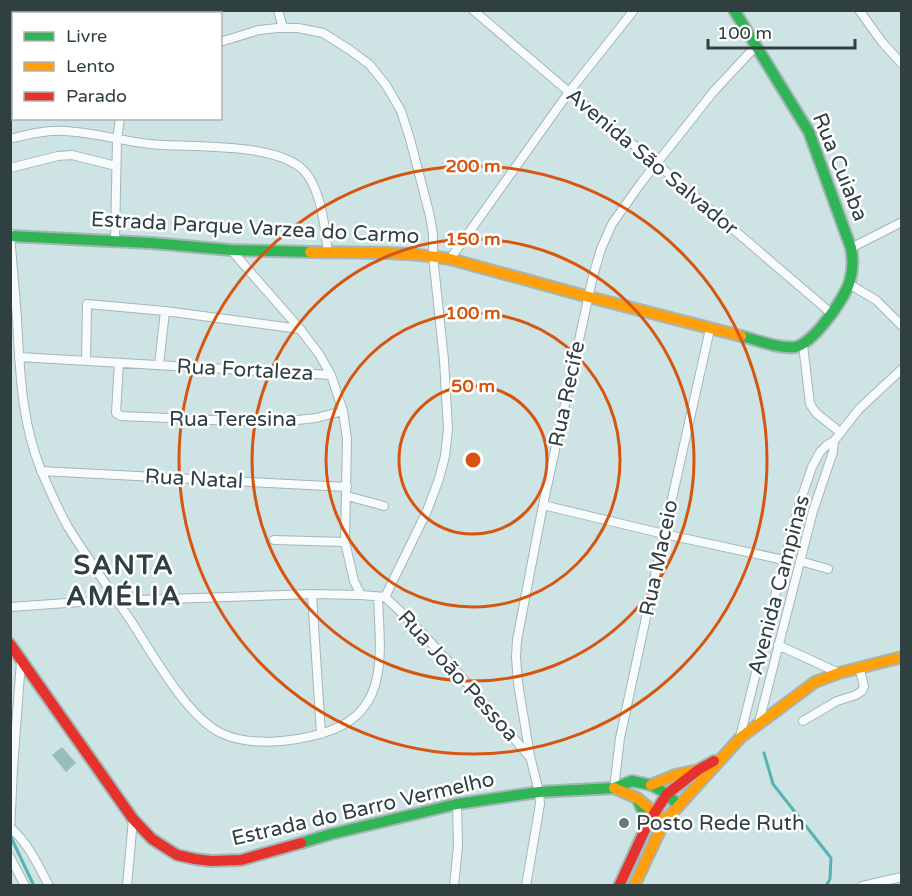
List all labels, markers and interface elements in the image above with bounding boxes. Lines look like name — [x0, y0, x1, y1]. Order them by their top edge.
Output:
legend — [12, 12, 222, 120]
scale bar — [708, 12, 855, 50]
text: 100 m — [717, 22, 772, 44]
text: Livre — [66, 25, 107, 47]
text: Lento — [66, 55, 115, 77]
street label: Avenida São Salvador — [561, 83, 743, 241]
text: Parado — [66, 85, 127, 107]
street label: Rua Cuiaba — [807, 109, 873, 225]
text: 200 m — [445, 155, 501, 177]
street label: Estrada Parque Varzea do Carmo — [90, 207, 420, 249]
text: 150 m — [445, 228, 501, 250]
text: 100 m — [445, 302, 501, 324]
street label: Rua Recife — [544, 339, 590, 449]
street label: Rua Fortaleza — [176, 354, 314, 386]
text: 50 m — [451, 375, 495, 397]
street label: Rua Teresina — [169, 407, 297, 432]
centre of rings — [463, 450, 483, 470]
street label: Rua Natal — [144, 464, 244, 494]
street label: Avenida Campinas — [743, 492, 815, 678]
street label: Rua Maceio — [634, 498, 684, 618]
district label: SANTA AMÉLIA — [66, 549, 182, 613]
street label: Rua João Pessoa — [392, 605, 524, 747]
street label: Estrada do Barro Vermelho — [229, 767, 497, 851]
place label: Posto Rede Ruth — [636, 811, 805, 836]
marker: Posto Rede Ruth — [617, 816, 631, 830]

